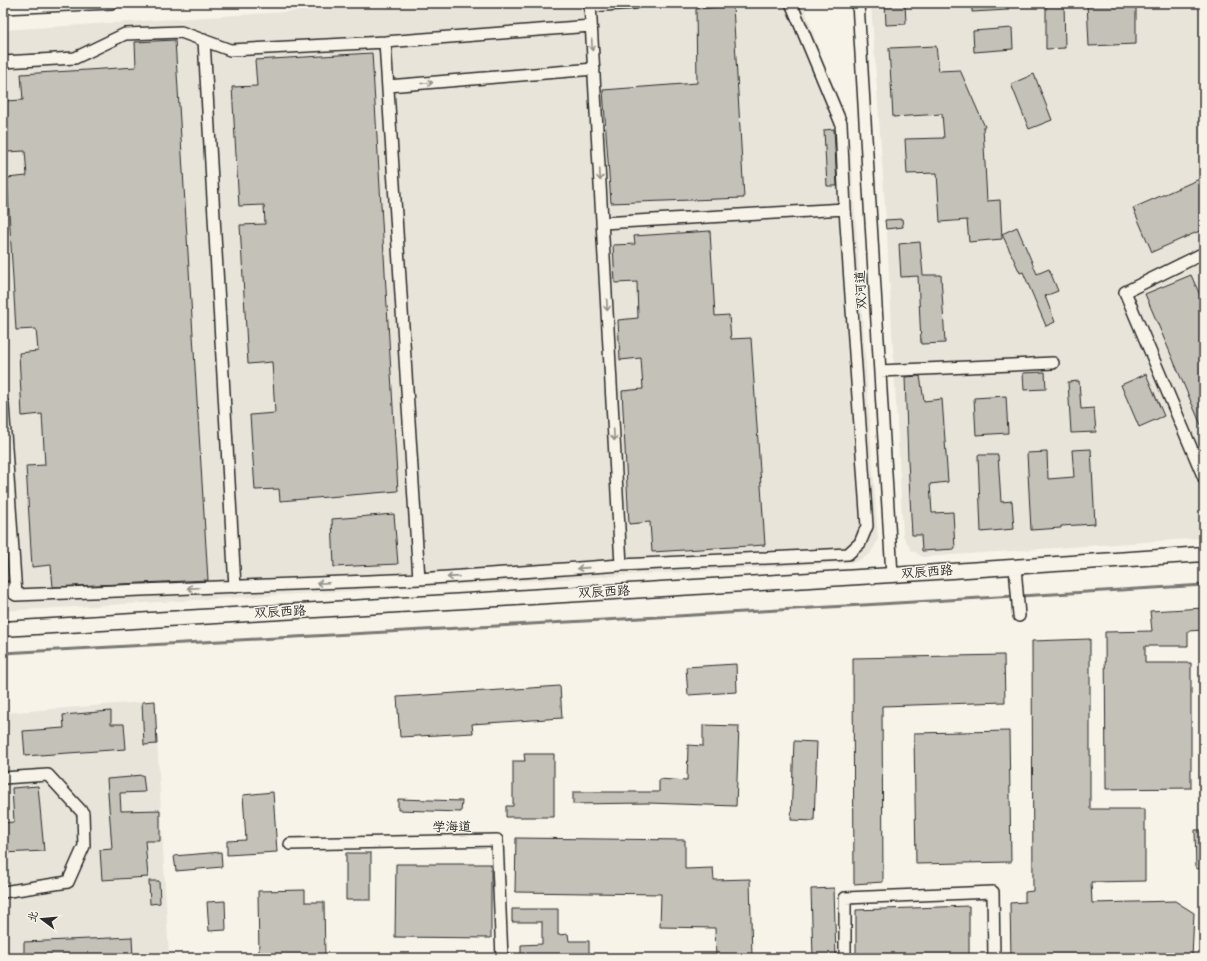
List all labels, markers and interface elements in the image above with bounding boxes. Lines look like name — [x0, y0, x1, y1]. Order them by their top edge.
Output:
one-way arrow — [589, 38, 596, 51]
one-way arrow — [420, 79, 433, 86]
one-way arrow — [596, 168, 603, 181]
street label: 双河道 — [852, 270, 870, 310]
one-way arrow — [603, 298, 610, 311]
one-way arrow — [611, 428, 618, 441]
street label: 双辰西路 — [900, 562, 954, 582]
one-way arrow — [577, 564, 590, 571]
one-way arrow — [447, 574, 460, 581]
one-way arrow — [317, 580, 330, 587]
street label: 双辰西路 — [578, 583, 630, 601]
one-way arrow — [187, 585, 200, 592]
street label: 双辰西路 — [254, 603, 306, 621]
street label: 学海道 — [432, 819, 472, 835]
north arrow — [22, 899, 62, 939]
text: 北 — [25, 909, 41, 923]

